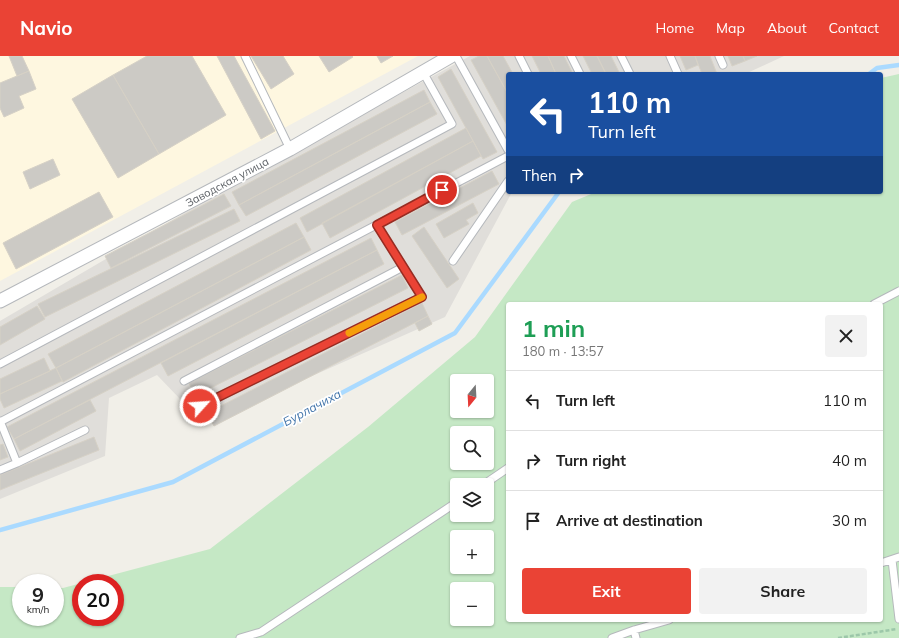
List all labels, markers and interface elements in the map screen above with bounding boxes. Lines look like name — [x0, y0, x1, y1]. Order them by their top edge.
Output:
text: Navio — [20, 16, 73, 40]
text: Home — [655, 19, 694, 37]
text: Map — [716, 19, 745, 37]
text: About — [767, 19, 807, 37]
text: Contact — [829, 19, 879, 37]
text: 110 m — [588, 85, 671, 120]
icon: left — [522, 88, 574, 140]
text: Turn left — [588, 120, 656, 143]
street label: Заводская улица — [183, 154, 271, 210]
icon: right — [565, 164, 587, 186]
text: Then — [522, 166, 557, 185]
pin — [425, 173, 459, 207]
icon: arrive — [431, 179, 453, 201]
text: 1 min — [522, 313, 585, 343]
button: close — [825, 315, 867, 357]
text: 180 m · 13:57 — [522, 343, 604, 359]
north arrow — [450, 374, 494, 418]
map controls — [450, 374, 494, 626]
position arrow — [179, 385, 221, 427]
water label: Бурлачиха — [280, 386, 343, 429]
icon: left — [522, 390, 544, 412]
text: Turn left — [556, 391, 615, 410]
text: 110 m — [823, 391, 867, 410]
button: search — [450, 426, 494, 470]
icon: right — [522, 450, 544, 472]
text: Turn right — [556, 451, 626, 470]
text: 40 m — [832, 451, 867, 470]
button: layers — [450, 478, 494, 522]
icon: arrive — [522, 510, 544, 532]
text: Arrive at destination — [556, 511, 703, 530]
text: 30 m — [832, 511, 867, 530]
button: + — [450, 530, 494, 574]
button: Exit — [522, 568, 691, 614]
button: Share — [699, 568, 867, 614]
speed limit sign: 20 — [72, 574, 124, 626]
text: 9 — [32, 582, 44, 607]
button: − — [450, 582, 494, 626]
text: km/h — [27, 603, 49, 616]

